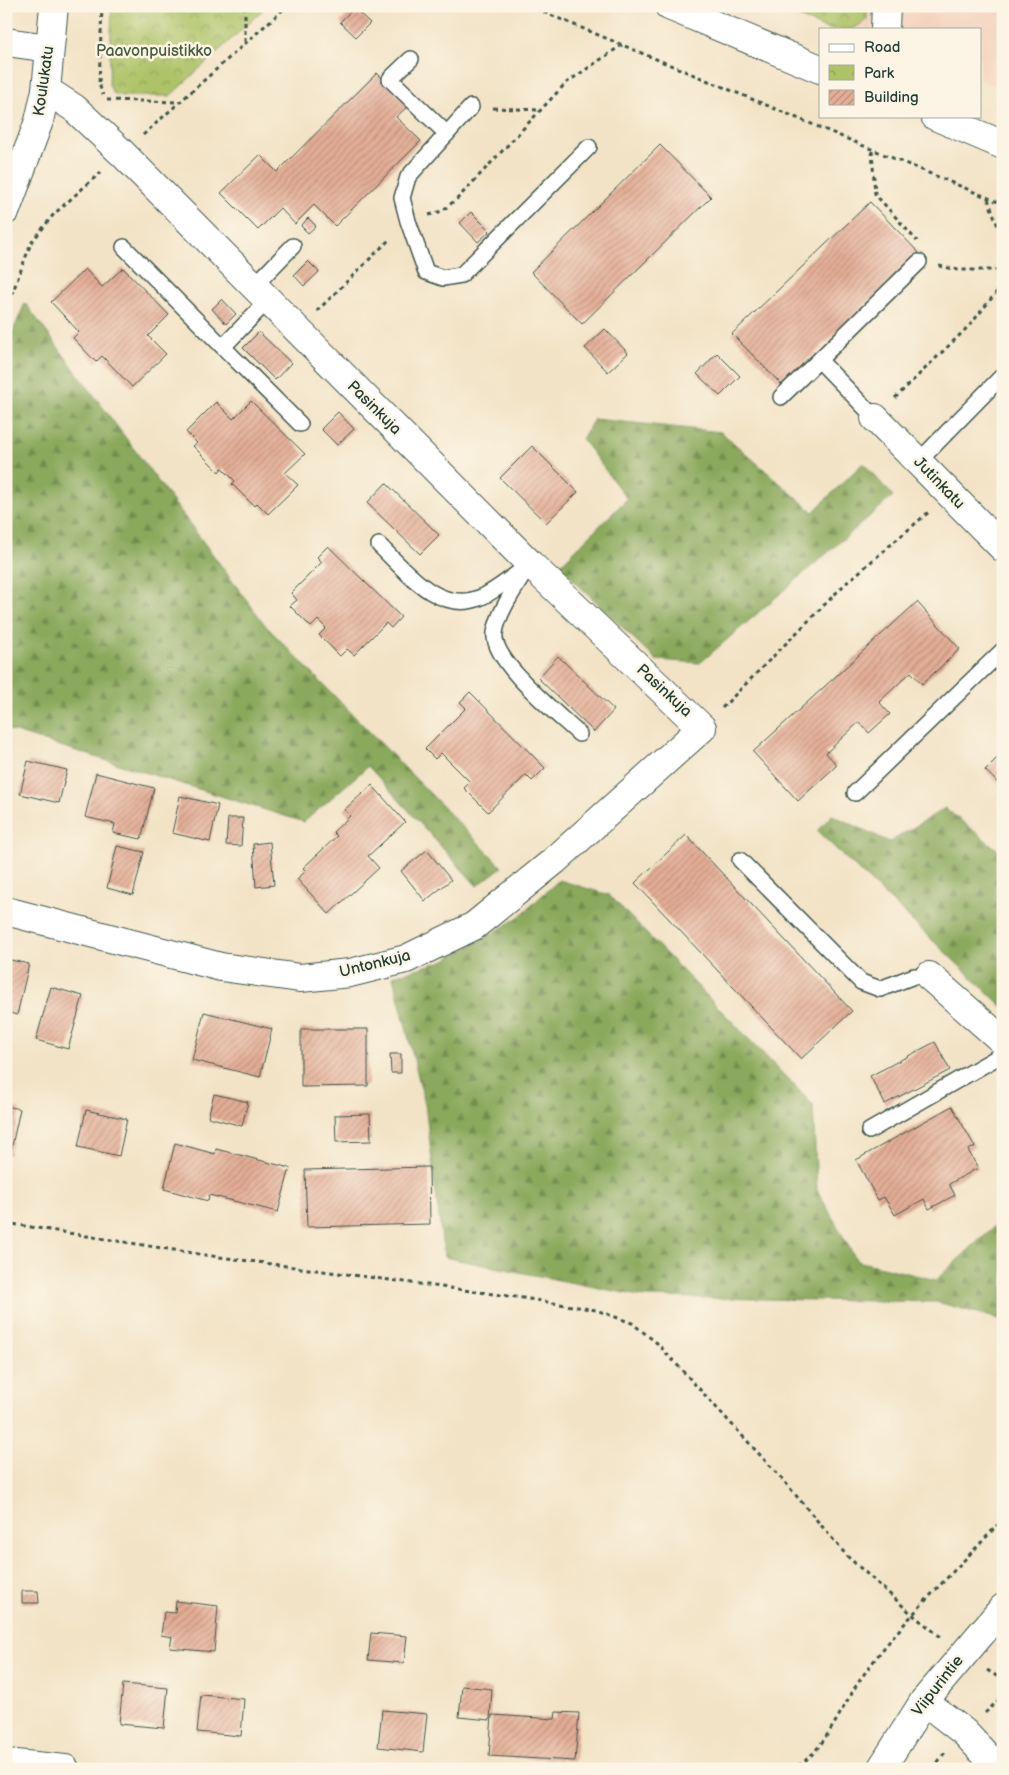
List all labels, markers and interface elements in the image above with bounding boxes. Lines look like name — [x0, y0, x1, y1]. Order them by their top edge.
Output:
legend — [819, 28, 982, 118]
text: Road — [864, 38, 900, 57]
park label: Paavonpuistikko — [96, 42, 212, 61]
street label: Koulukatu — [30, 45, 58, 117]
text: Park — [864, 64, 895, 83]
text: Building — [864, 88, 919, 107]
street label: Pasinkuja — [343, 377, 405, 439]
street label: Jutinkatu — [909, 453, 969, 513]
street label: Pasinkuja — [632, 661, 696, 721]
street label: Untonkuja — [337, 946, 413, 982]
street label: Viipurintie — [908, 1651, 968, 1720]

